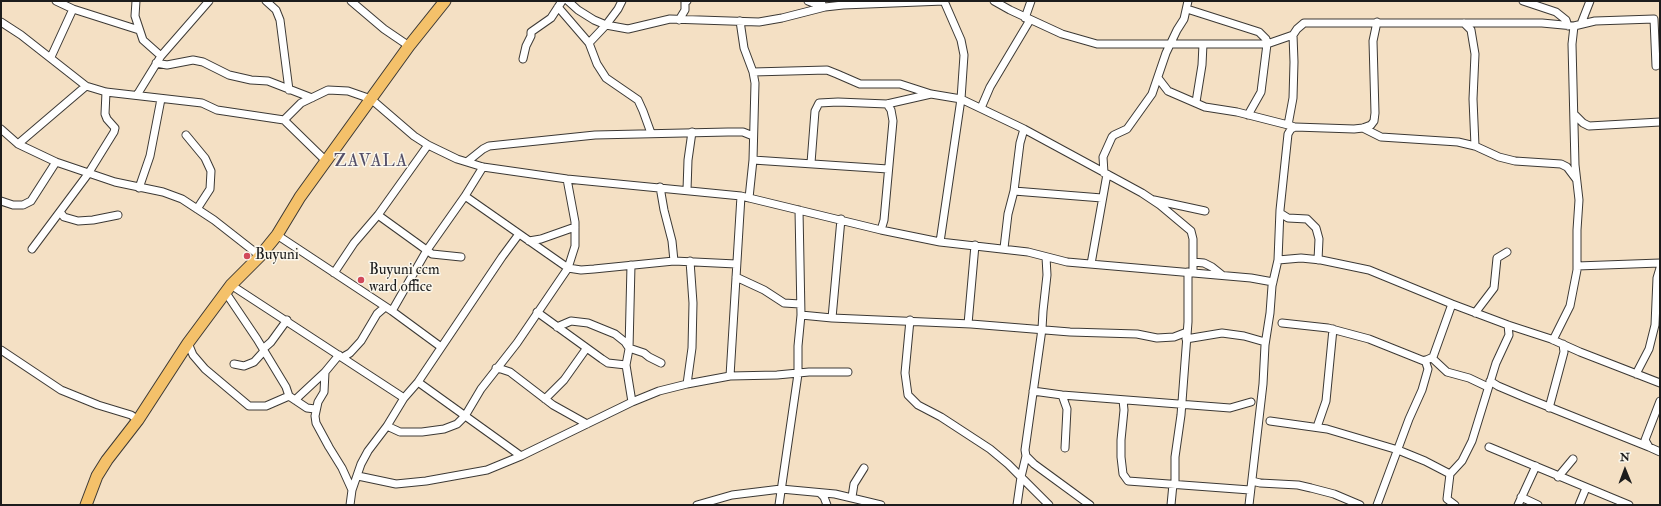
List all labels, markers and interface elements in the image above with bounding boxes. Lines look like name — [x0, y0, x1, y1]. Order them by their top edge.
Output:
district label: ZAVALA — [334, 152, 408, 172]
place label: Buyuni — [255, 247, 299, 265]
marker: Buyuni — [242, 251, 252, 261]
place label: Buyuni ccm ward office — [369, 262, 440, 297]
marker: Buyuni ccm ward office — [356, 275, 366, 285]
north arrow — [1605, 450, 1645, 490]
text: N — [1620, 451, 1630, 464]

